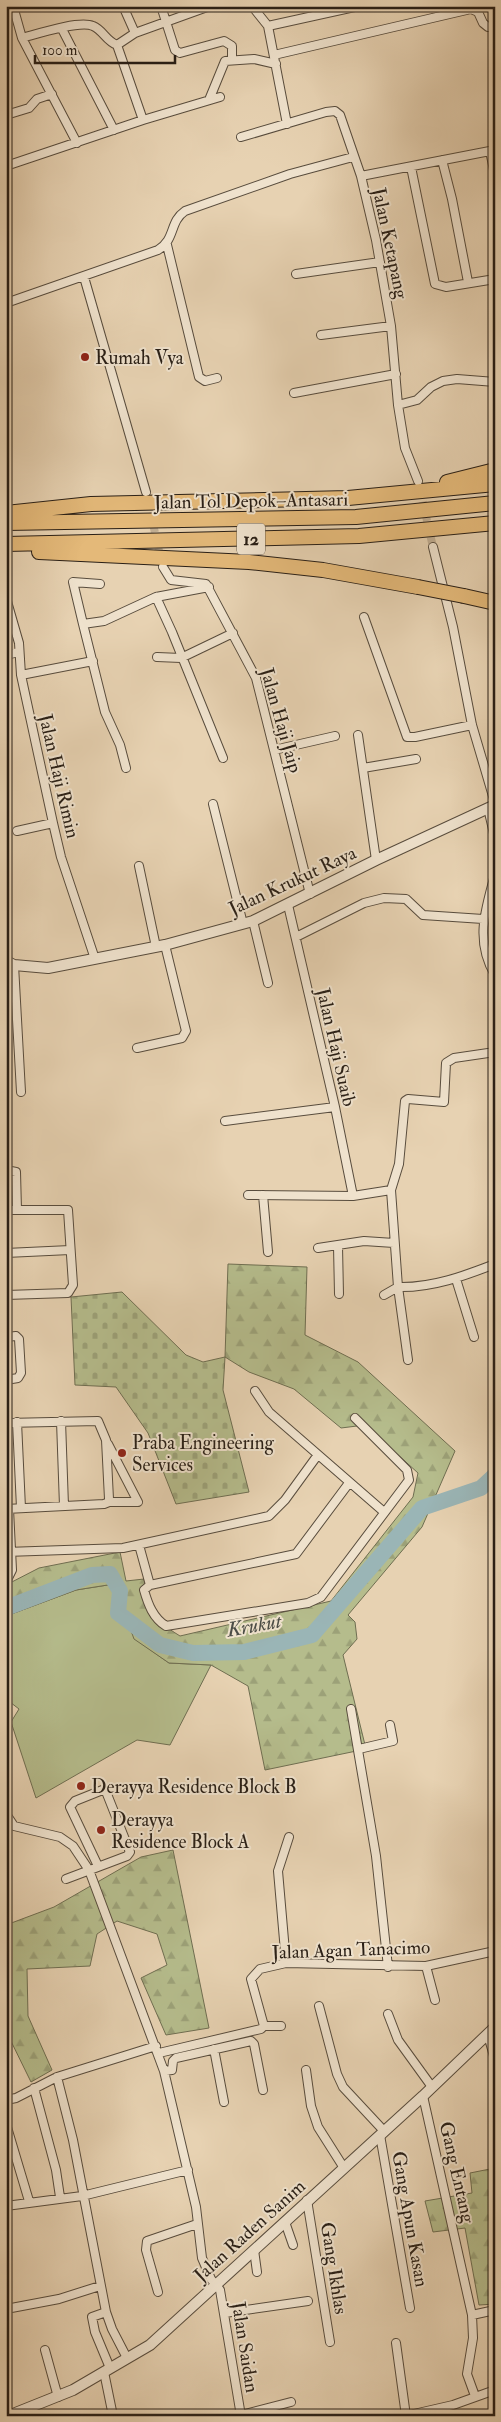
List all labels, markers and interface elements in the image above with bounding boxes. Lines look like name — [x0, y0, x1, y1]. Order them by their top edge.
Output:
scale bar — [35, 32, 175, 64]
text: 100 m — [42, 41, 78, 60]
street label: Jalan Ketapang — [365, 184, 414, 302]
place label: Rumah Vya — [95, 346, 184, 370]
marker: Rumah Vya — [79, 351, 91, 363]
street label: Jalan Tol Depok–Antasari — [153, 487, 348, 516]
road number: 12 — [237, 524, 265, 554]
street label: Jalan Haji Jaip — [253, 664, 307, 776]
street label: Jalan Haji Rimin — [33, 711, 85, 841]
street label: Jalan Krukut Raya — [224, 841, 360, 921]
street label: Jalan Haji Suaib — [311, 985, 361, 1109]
place label: Praba Engineering Services — [132, 1431, 274, 1477]
marker: Praba Engineering Services — [116, 1447, 128, 1459]
water label: Krukut — [224, 1608, 284, 1643]
place label: Derayya Residence Block B — [91, 1775, 297, 1799]
marker: Derayya Residence Block B — [75, 1780, 87, 1792]
place label: Derayya Residence Block A — [111, 1808, 250, 1854]
marker: Derayya Residence Block A — [95, 1824, 107, 1836]
street label: Jalan Agan Tanacimo — [270, 1935, 431, 1965]
street label: Gang Entang — [434, 2119, 480, 2226]
street label: Gang Apun Kasan — [385, 2149, 434, 2289]
street label: Jalan Raden Sanim — [188, 2174, 311, 2288]
street label: Gang Ikhlas — [315, 2220, 353, 2316]
street label: Jalan Saidan — [226, 2299, 264, 2395]

